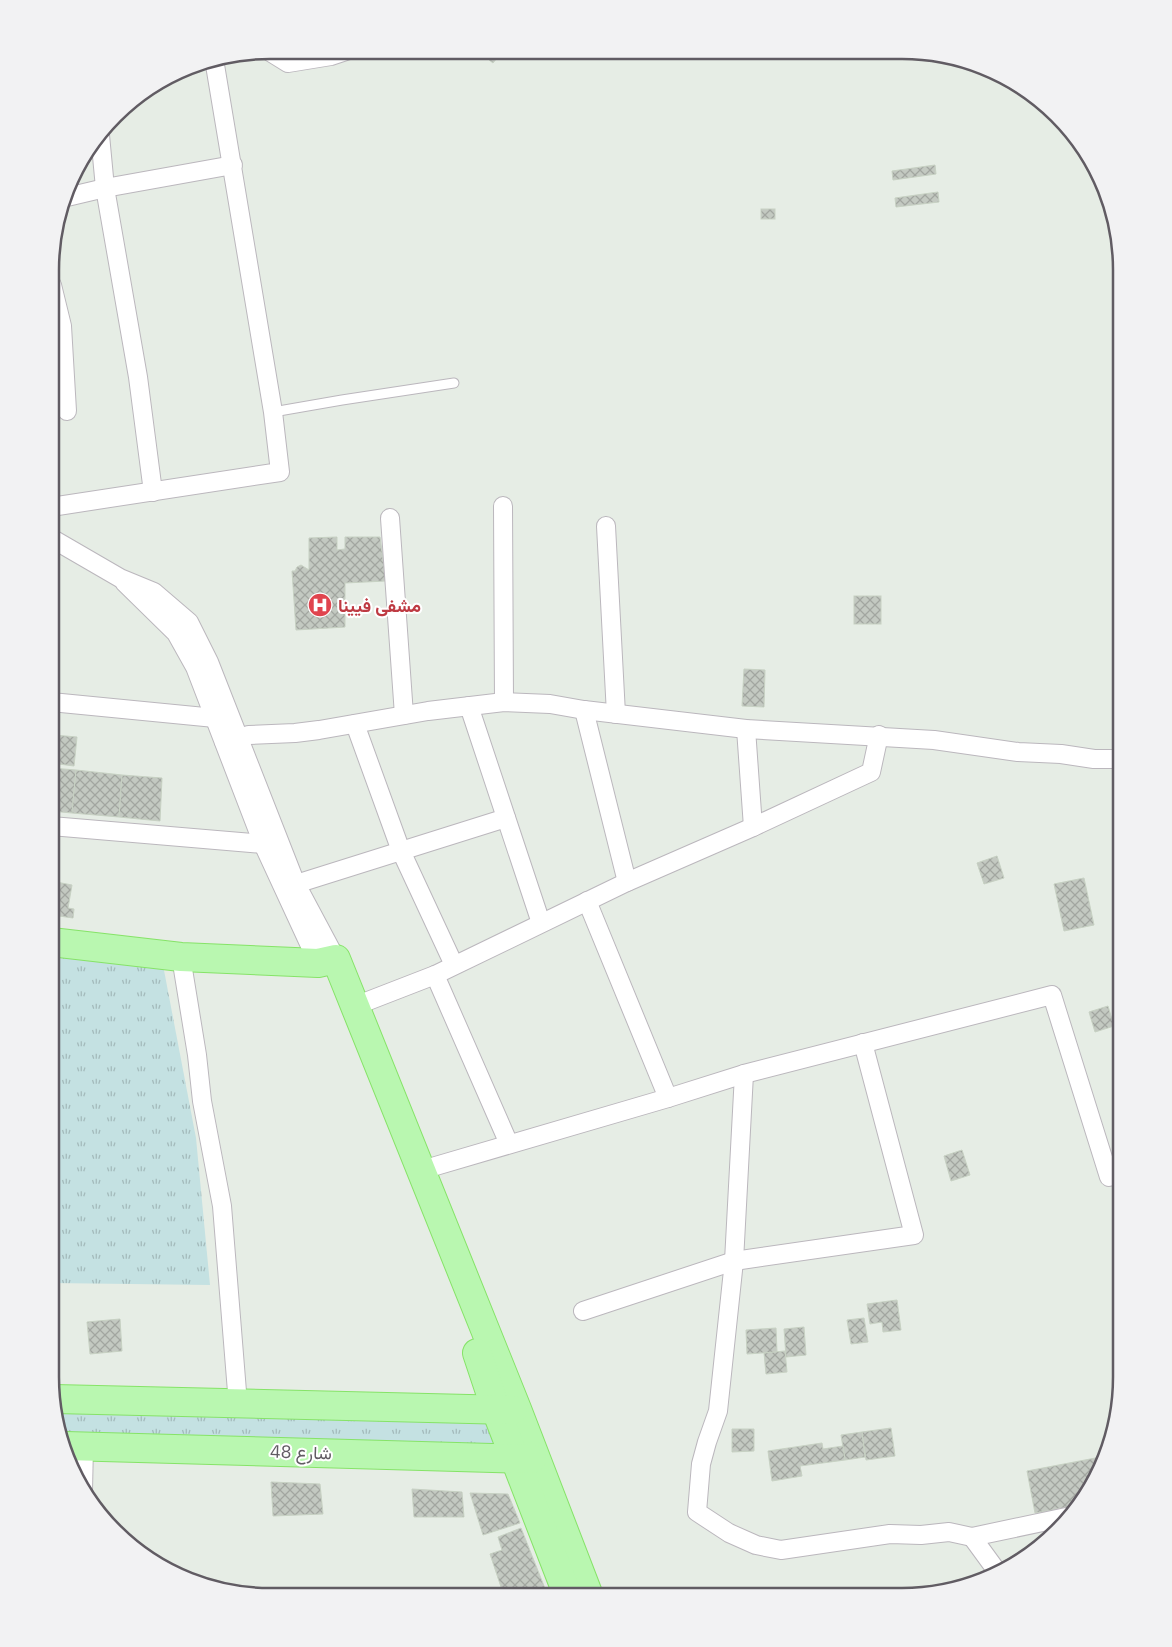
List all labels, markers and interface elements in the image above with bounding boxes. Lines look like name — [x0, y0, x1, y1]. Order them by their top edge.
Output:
hospital icon: مشفى فيينا — [307, 592, 333, 618]
place label: مشفى فيينا — [338, 594, 421, 617]
street label: 48 شارع — [270, 1439, 332, 1466]

